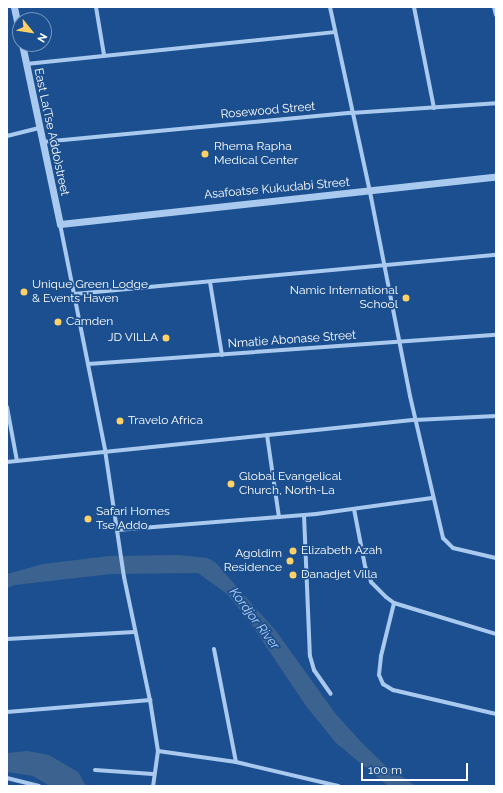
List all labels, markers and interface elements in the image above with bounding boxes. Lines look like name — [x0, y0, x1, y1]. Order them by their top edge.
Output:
north arrow — [12, 12, 52, 52]
text: N — [34, 31, 50, 45]
street label: East La(Tse Addo)street — [30, 67, 72, 197]
street label: Rosewood Street — [220, 100, 316, 122]
place label: Rhema Rapha Medical Center — [214, 140, 298, 168]
marker: Rhema Rapha Medical Center — [199, 148, 211, 160]
street label: Asafoatse Kukudabi Street — [204, 175, 350, 203]
place label: Unique Green Lodge & Events Haven — [32, 278, 148, 306]
place label: Namic International School — [290, 284, 398, 312]
marker: Unique Green Lodge & Events Haven — [19, 287, 29, 297]
marker: Namic International School — [401, 293, 411, 303]
place label: Camden — [66, 315, 113, 329]
marker: Camden — [53, 317, 63, 327]
street label: Nmatie Abonase Street — [227, 328, 357, 352]
place label: JD VILLA — [107, 331, 158, 345]
marker: JD VILLA — [161, 333, 171, 343]
place label: Travelo Africa — [128, 414, 203, 428]
marker: Travelo Africa — [115, 416, 125, 426]
place label: Global Evangelical Church, North-La — [239, 470, 342, 498]
marker: Global Evangelical Church, North-La — [226, 479, 236, 489]
place label: Safari Homes Tse Addo — [96, 505, 170, 533]
marker: Safari Homes Tse Addo — [83, 514, 93, 524]
place label: Elizabeth Azah — [301, 544, 383, 558]
marker: Elizabeth Azah — [288, 546, 298, 556]
place label: Agoldim Residence — [224, 547, 282, 575]
marker: Agoldim Residence — [285, 556, 295, 566]
place label: Danadjet Villa — [301, 568, 378, 582]
marker: Danadjet Villa — [288, 570, 298, 580]
water label: Kordjor River — [226, 585, 282, 653]
scale bar — [363, 755, 470, 781]
text: 100 m — [368, 763, 402, 777]

